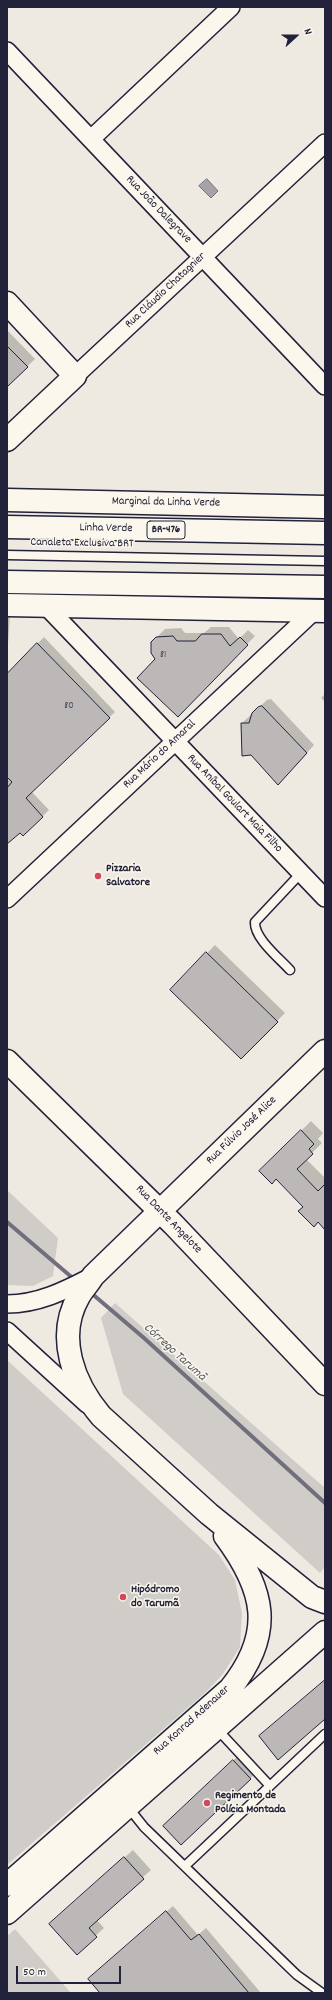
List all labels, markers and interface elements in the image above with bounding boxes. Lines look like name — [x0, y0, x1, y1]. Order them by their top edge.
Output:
north arrow — [276, 16, 316, 56]
text: N — [299, 26, 316, 37]
street label: Rua João Dalegrave — [122, 173, 194, 247]
street label: Rua Cláudio Chatagnier — [123, 250, 209, 332]
street label: Marginal da Linha Verde — [112, 495, 220, 511]
street label: Linha Verde — [79, 521, 133, 537]
road number: BR-476 — [147, 521, 185, 539]
street label: Canaleta Exclusiva BRT — [30, 536, 134, 552]
house number: 81 — [160, 650, 166, 662]
house number: 80 — [64, 701, 74, 713]
street label: Rua Mário do Amaral — [121, 718, 199, 792]
street label: Rua Aníbal Goulart Maia Filho — [183, 752, 285, 856]
place label: Pizzaria Salvatore — [106, 862, 150, 890]
marker: Pizzaria Salvatore — [93, 871, 103, 881]
street label: Rua Fúlvio José Alice — [204, 1094, 280, 1168]
street label: Rua Dante Angelote — [132, 1183, 204, 1257]
water label: Córrego Tarumã — [139, 1321, 209, 1385]
place label: Hipódromo do Tarumã — [131, 1583, 179, 1611]
marker: Hipódromo do Tarumã — [118, 1592, 128, 1602]
street label: Rua Konrad Adenauer — [151, 1683, 233, 1759]
place label: Regimento de Polícia Montada — [215, 1789, 285, 1817]
marker: Regimento de Polícia Montada — [202, 1798, 212, 1808]
scale bar — [18, 1958, 123, 1984]
text: 50 m — [23, 1964, 46, 1981]

